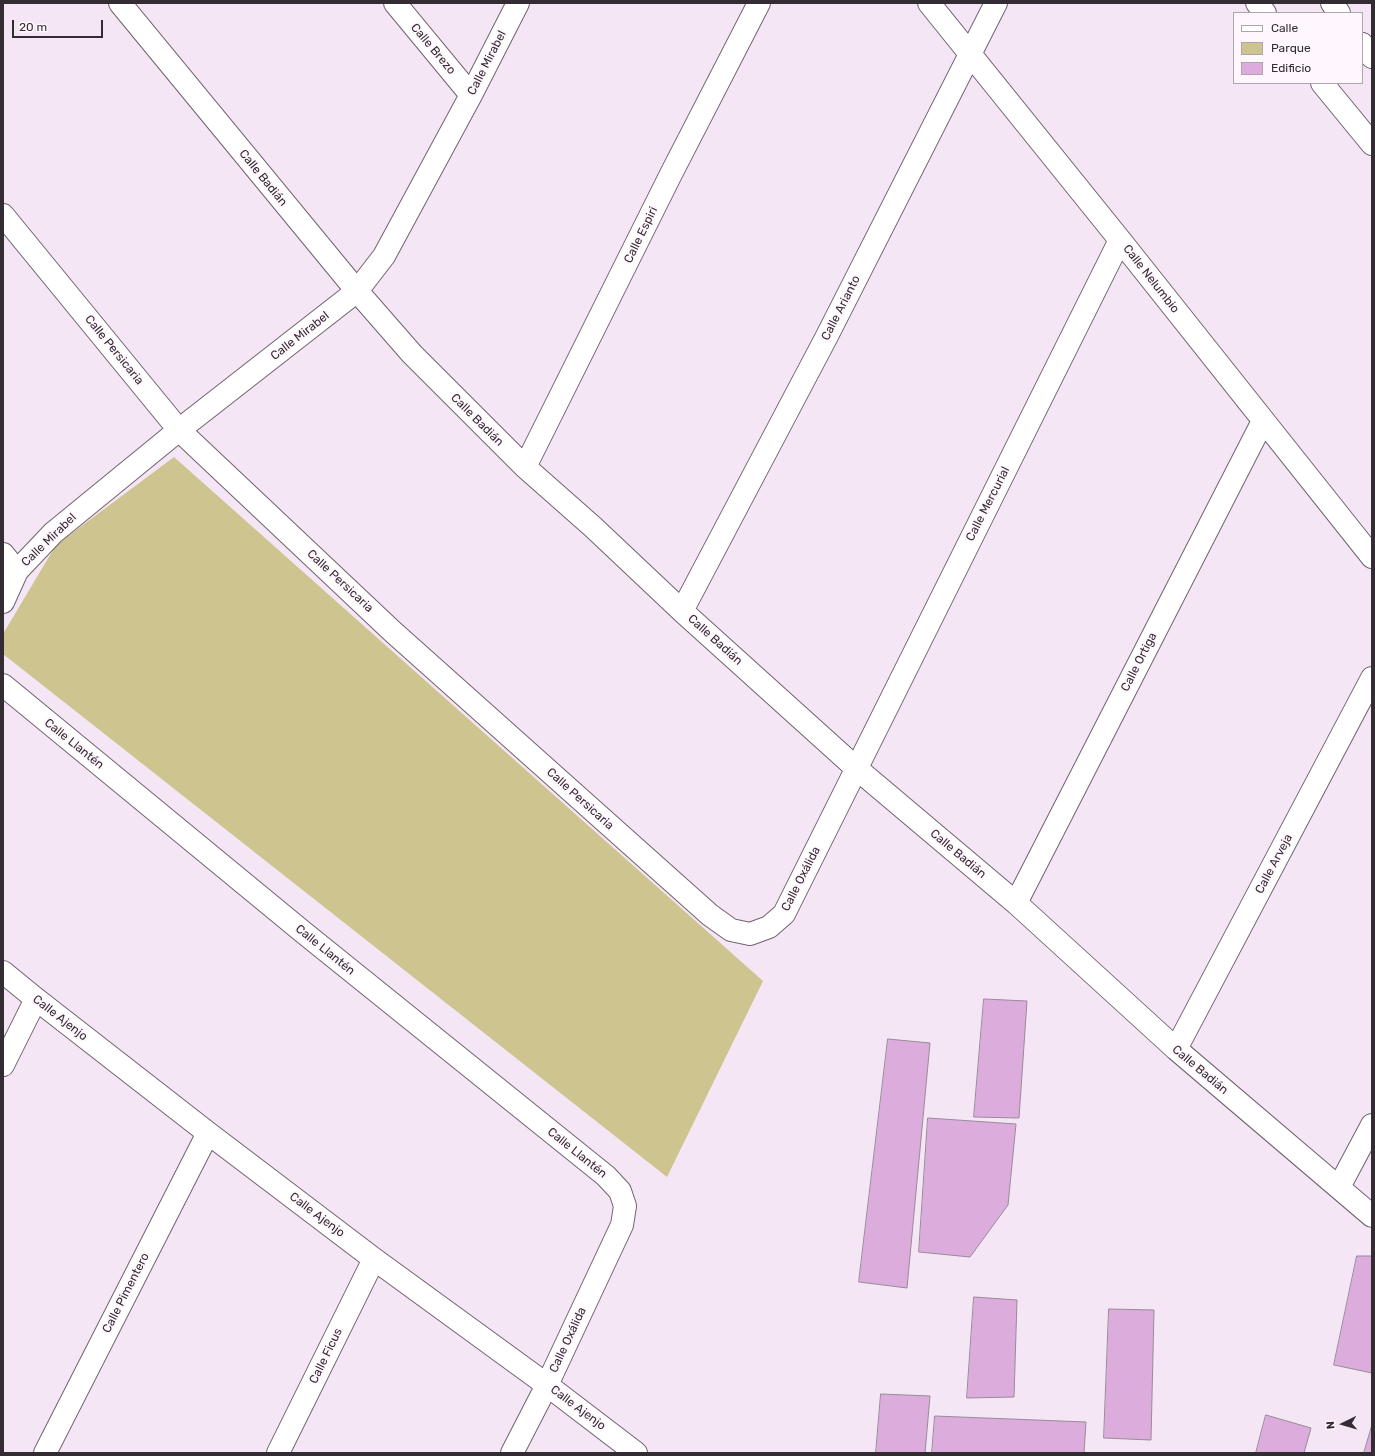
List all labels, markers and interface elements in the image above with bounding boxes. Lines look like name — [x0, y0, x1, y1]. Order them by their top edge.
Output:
scale bar — [14, 12, 105, 38]
legend — [1233, 12, 1363, 84]
text: 20 m — [19, 20, 47, 34]
street label: Calle Brezo — [407, 21, 459, 77]
text: Calle — [1271, 21, 1298, 35]
street label: Calle Mirabel — [465, 28, 509, 98]
text: Parque — [1271, 41, 1311, 55]
text: Edificio — [1271, 61, 1311, 75]
street label: Calle Badián — [236, 147, 290, 209]
street label: Calle Espiri — [621, 204, 661, 266]
street label: Calle Nelumbio — [1120, 242, 1182, 316]
street label: Calle Arianto — [818, 273, 864, 343]
street label: Calle Mirabel — [268, 309, 332, 363]
street label: Calle Persicaria — [82, 312, 146, 388]
street label: Calle Badián — [448, 391, 506, 449]
street label: Calle Mercurial — [963, 464, 1013, 544]
street label: Calle Mirabel — [19, 510, 79, 570]
street label: Calle Persicaria — [304, 547, 376, 615]
street label: Calle Badián — [685, 612, 745, 668]
street label: Calle Ortiga — [1118, 630, 1160, 694]
street label: Calle Llantén — [41, 716, 107, 772]
street label: Calle Persicaria — [543, 765, 617, 833]
street label: Calle Badián — [927, 826, 989, 882]
street label: Calle Arveja — [1252, 832, 1296, 896]
street label: Calle Oxálida — [779, 844, 823, 914]
street label: Calle Llantén — [292, 922, 358, 978]
street label: Calle Ajenjo — [30, 992, 90, 1044]
street label: Calle Badián — [1169, 1042, 1231, 1098]
street label: Calle Llantén — [544, 1125, 610, 1181]
street label: Calle Ajenjo — [287, 1190, 347, 1240]
street label: Calle Pimentero — [100, 1251, 152, 1335]
street label: Calle Oxálida — [547, 1305, 589, 1375]
street label: Calle Ficus — [306, 1326, 346, 1386]
street label: Calle Ajenjo — [548, 1383, 608, 1433]
north arrow — [1323, 1404, 1363, 1444]
text: N — [1324, 1421, 1337, 1430]

